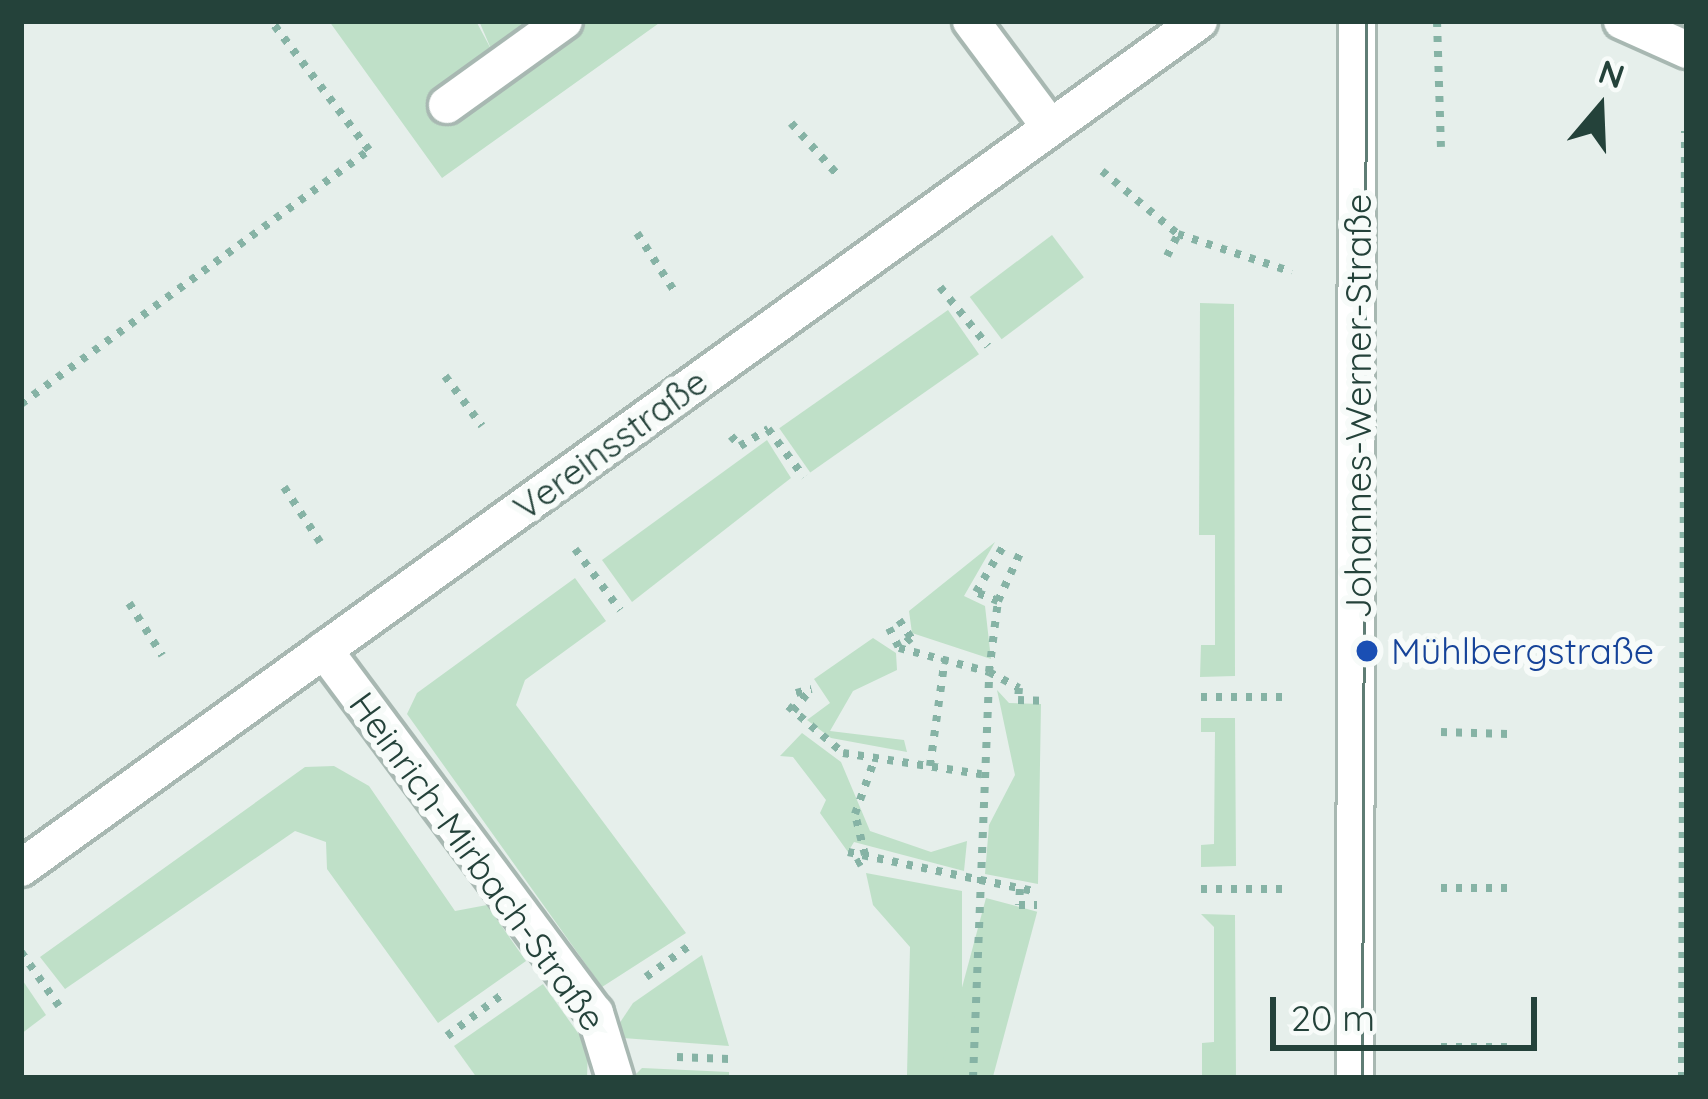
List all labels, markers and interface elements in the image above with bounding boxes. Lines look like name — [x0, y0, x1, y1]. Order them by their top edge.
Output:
north arrow — [1540, 48, 1660, 168]
text: N — [1594, 50, 1630, 97]
street label: Johannes-Werner-Straße — [1336, 194, 1380, 618]
street label: Vereinsstraße — [505, 359, 715, 529]
place label: Mühlbergstraße — [1391, 629, 1654, 673]
marker: Mühlbergstraße — [1354, 638, 1380, 664]
street label: Heinrich-Mirbach-Straße — [341, 684, 615, 1038]
scale bar — [1276, 973, 1543, 1047]
text: 20 m — [1291, 995, 1375, 1040]

